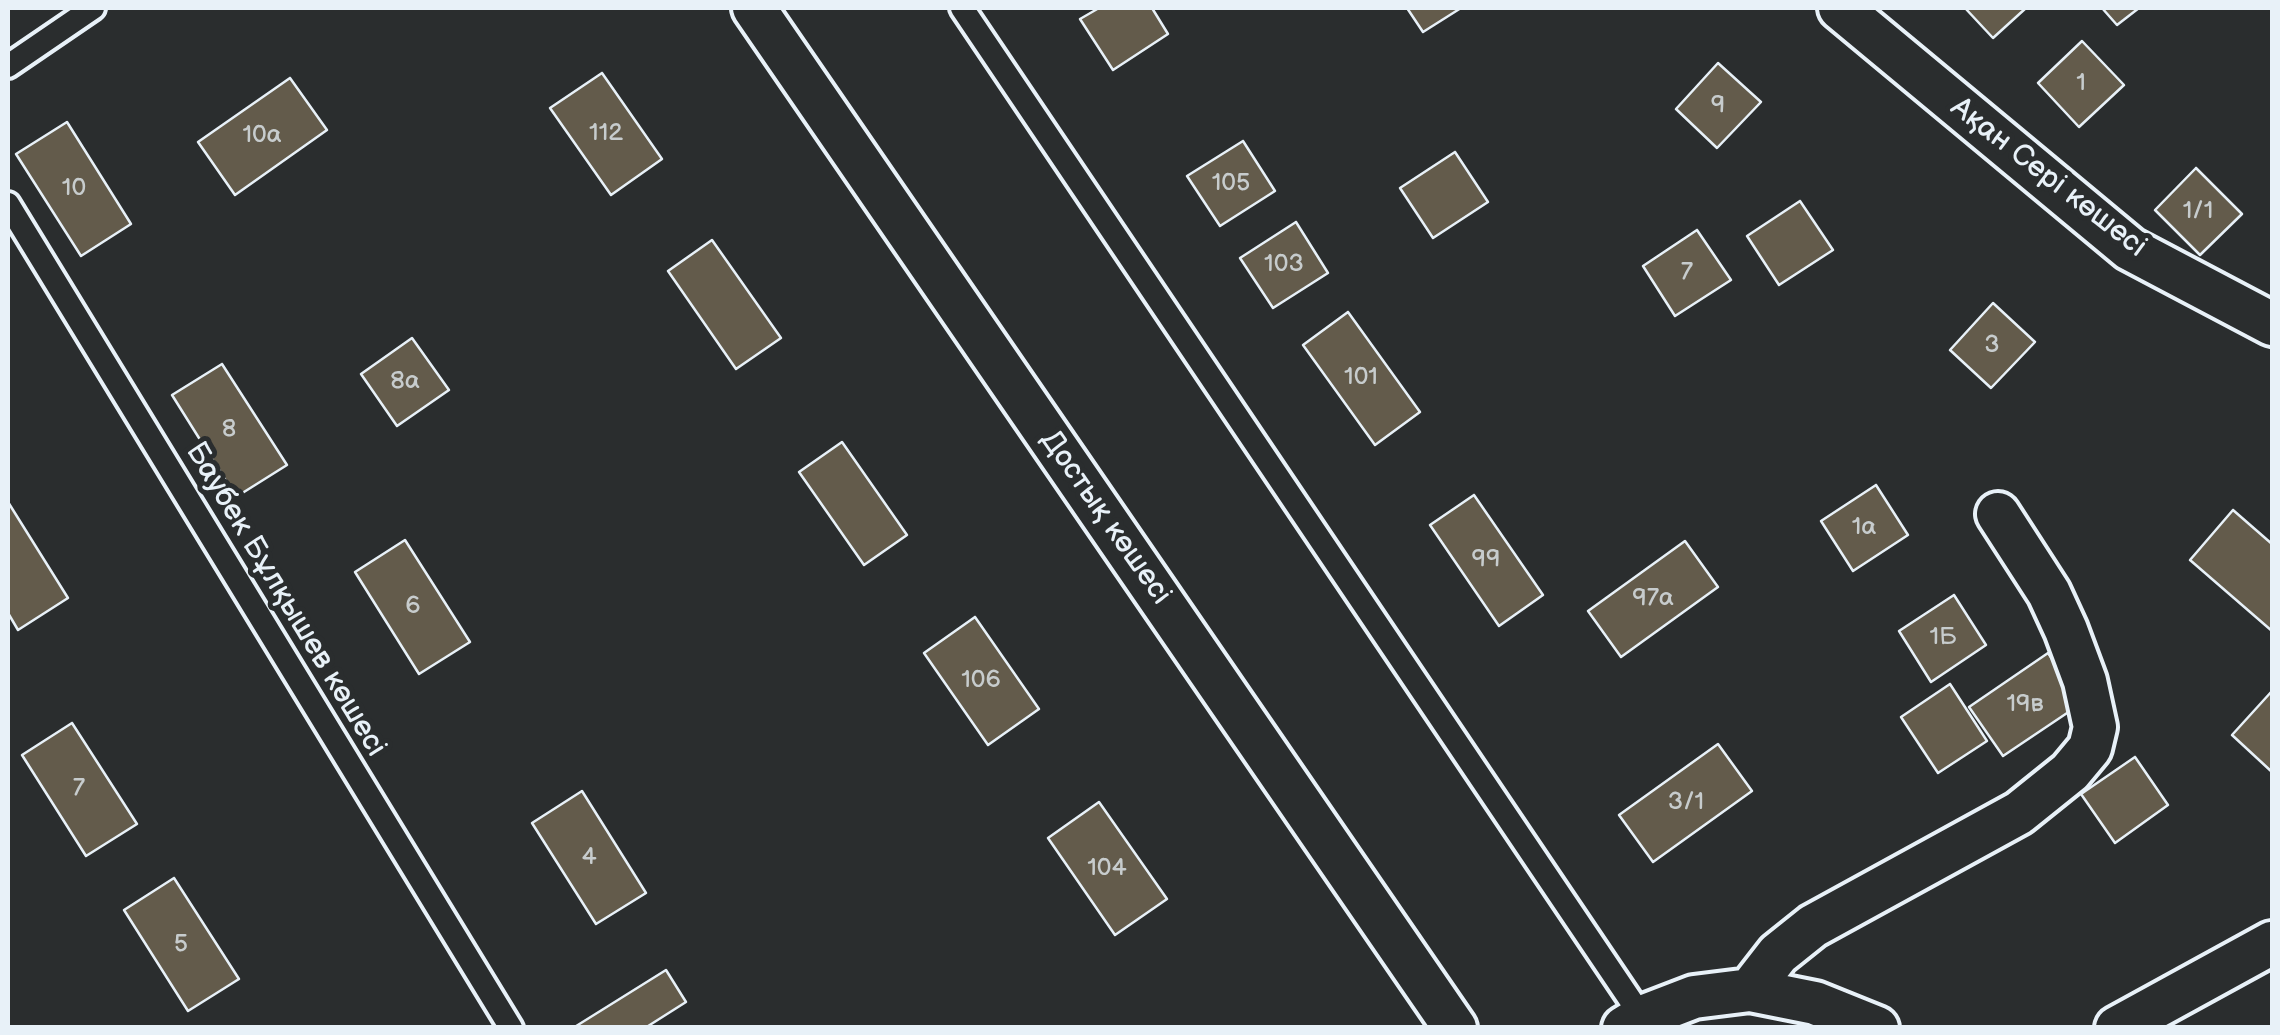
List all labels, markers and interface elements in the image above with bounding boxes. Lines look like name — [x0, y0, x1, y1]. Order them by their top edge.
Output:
house number: 1 — [2076, 69, 2086, 99]
street label: Ақан Сері көшесі — [1943, 90, 2153, 266]
house number: 9 — [1711, 91, 1725, 121]
house number: 112 — [589, 119, 623, 149]
house number: 10а — [242, 121, 282, 151]
house number: 105 — [1212, 169, 1250, 199]
house number: 10 — [62, 174, 86, 204]
house number: 1/1 — [2183, 197, 2213, 227]
house number: 103 — [1264, 250, 1304, 280]
house number: 7 — [1681, 258, 1693, 288]
house number: 3 — [1984, 331, 2000, 361]
house number: 101 — [1344, 363, 1378, 393]
house number: 8а — [390, 367, 420, 397]
house number: 8 — [222, 415, 236, 445]
street label: Достық көшесі — [1032, 424, 1178, 612]
street label: Баубек Бұлқышев көшесі — [177, 436, 393, 764]
house number: 1а — [1852, 513, 1876, 543]
house number: 99 — [1472, 545, 1500, 575]
house number: 97а — [1632, 584, 1674, 614]
house number: 6 — [405, 592, 421, 622]
house number: 1Б — [1930, 623, 1956, 653]
house number: 106 — [961, 666, 1001, 696]
house number: 19в — [2006, 690, 2044, 720]
house number: 7 — [73, 774, 85, 804]
house number: 3/1 — [1668, 788, 1704, 818]
house number: 4 — [581, 843, 597, 873]
house number: 104 — [1087, 854, 1127, 884]
house number: 5 — [174, 930, 188, 960]

